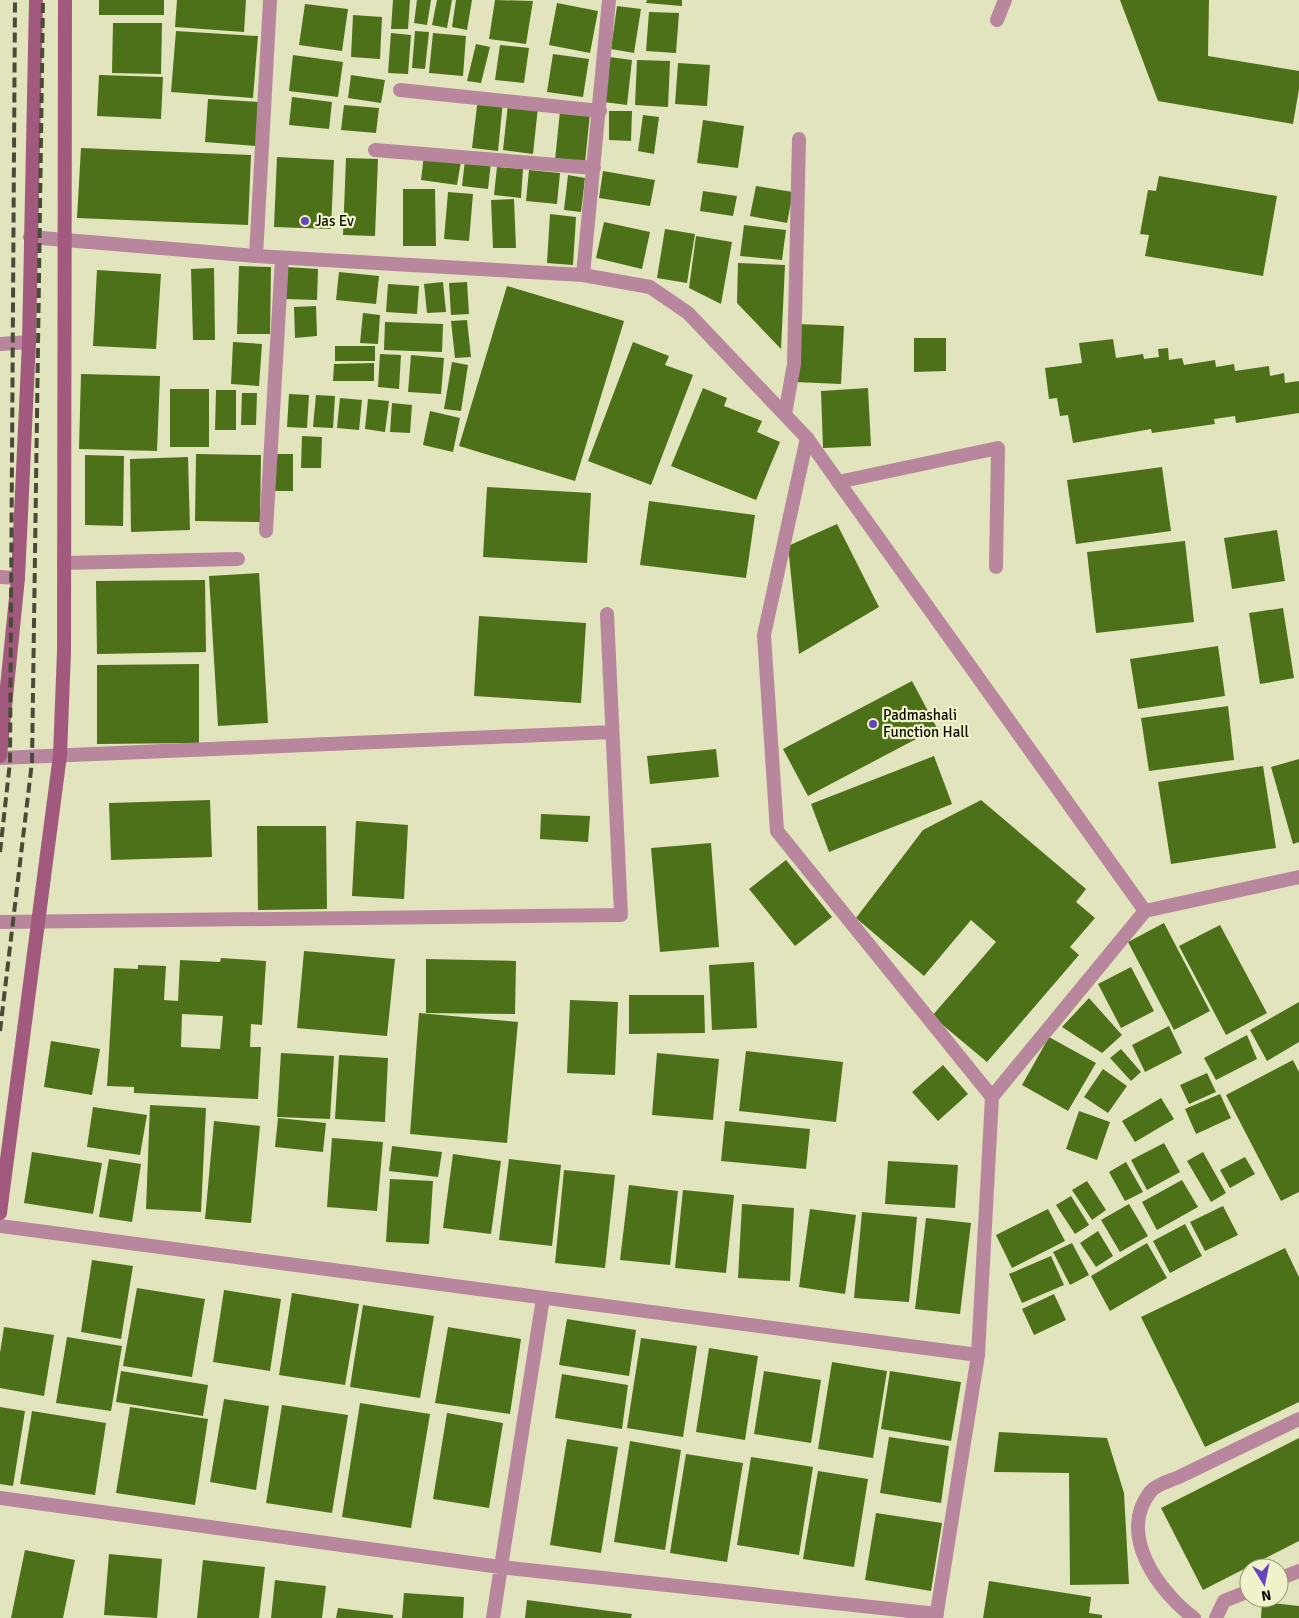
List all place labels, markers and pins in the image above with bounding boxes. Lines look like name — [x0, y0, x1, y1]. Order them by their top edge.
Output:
place label: Jas Ev — [315, 212, 354, 230]
marker: Jas Ev — [299, 215, 311, 227]
place label: Padmashali Function Hall — [883, 706, 969, 741]
marker: Padmashali Function Hall — [867, 718, 879, 730]

